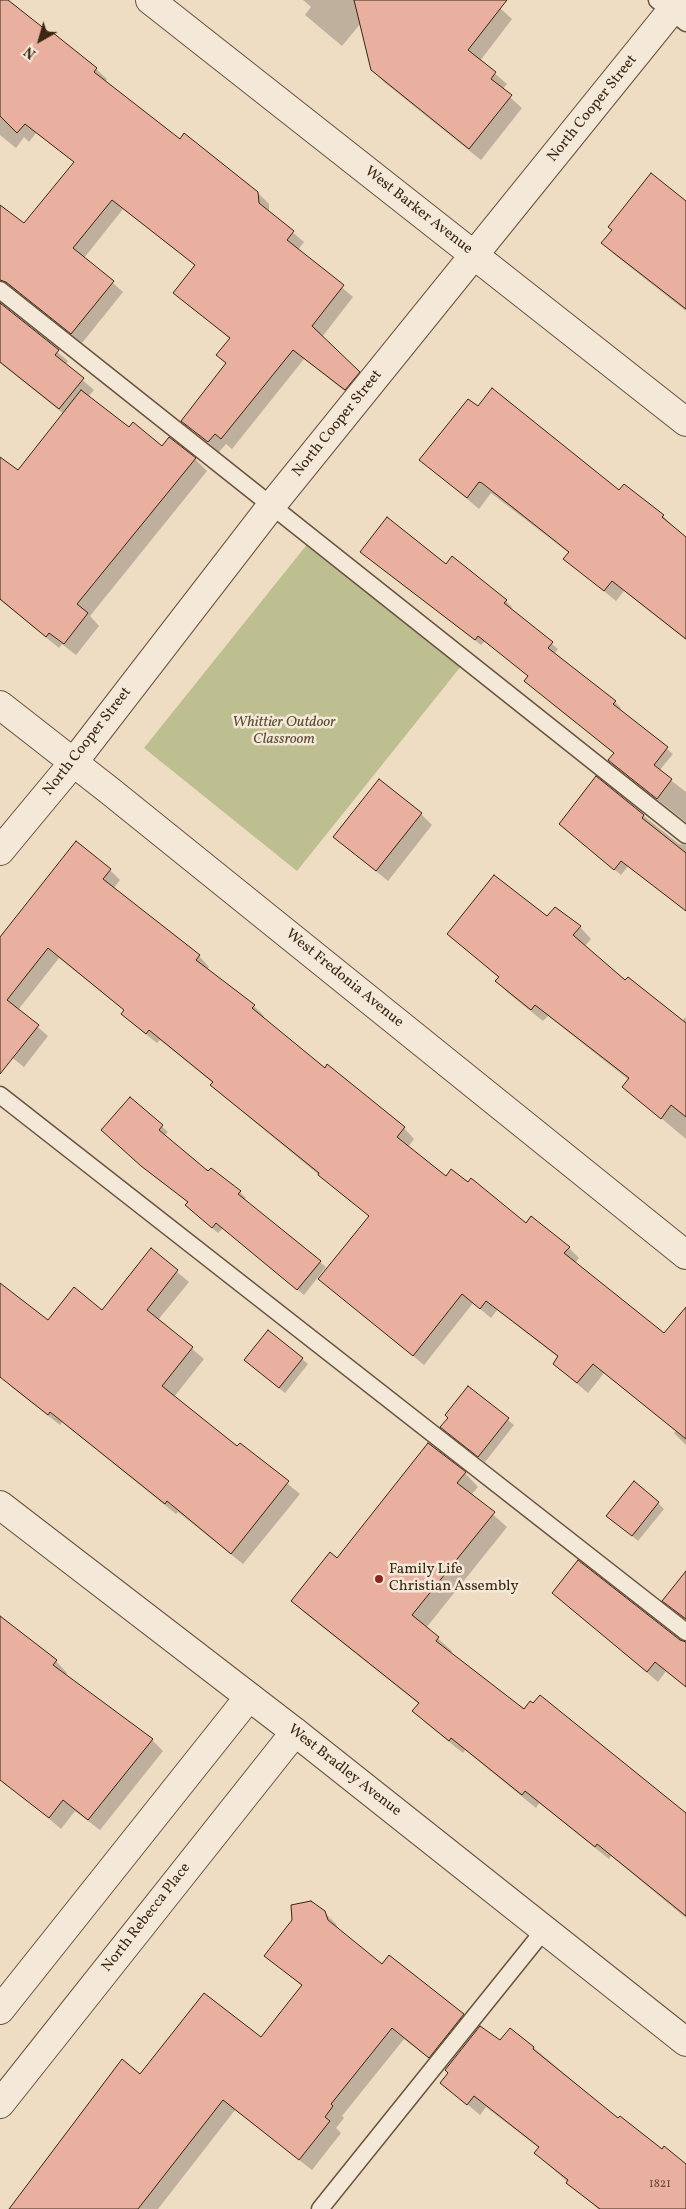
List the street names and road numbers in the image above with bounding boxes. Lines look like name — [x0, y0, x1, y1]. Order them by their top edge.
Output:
street label: North Cooper Street — [544, 52, 642, 166]
street label: West Barker Avenue — [360, 163, 476, 259]
street label: North Cooper Street — [289, 367, 387, 481]
street label: North Cooper Street — [40, 684, 136, 800]
street label: West Fredonia Avenue — [281, 926, 407, 1032]
street label: West Bradley Avenue — [284, 1721, 404, 1821]
street label: North Rebecca Place — [99, 1860, 195, 1976]

